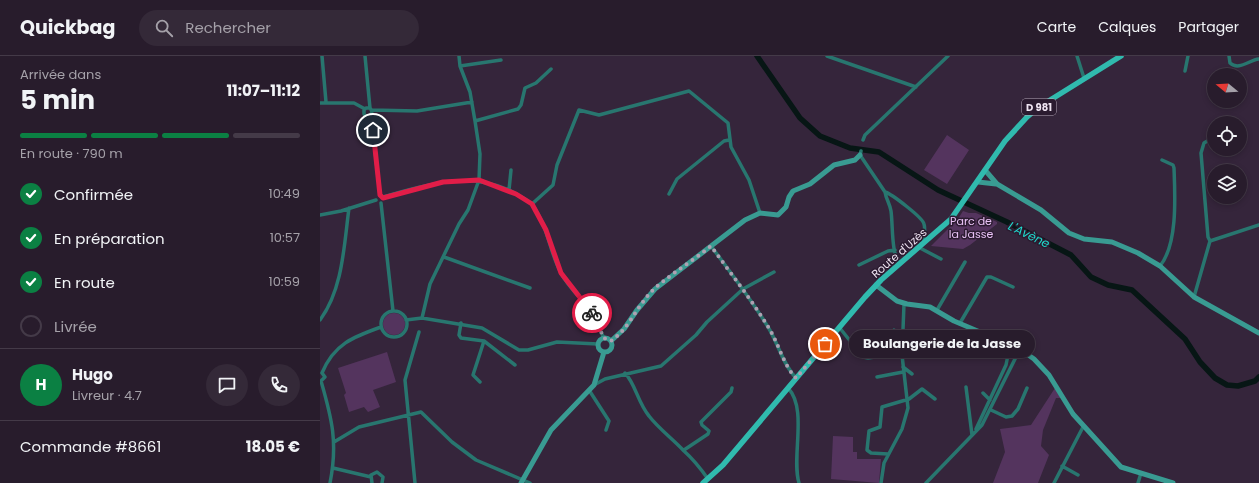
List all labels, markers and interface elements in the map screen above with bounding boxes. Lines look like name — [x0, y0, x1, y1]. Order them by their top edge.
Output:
search box — [139, 10, 419, 46]
text: Quickbag — [20, 14, 115, 41]
icon: search — [153, 17, 175, 39]
text: Rechercher — [185, 17, 271, 38]
text: Carte — [1037, 17, 1076, 37]
text: Calques — [1098, 17, 1156, 37]
text: Partager — [1178, 17, 1239, 37]
text: Arrivée dans — [20, 65, 101, 84]
north arrow — [1207, 68, 1247, 108]
map controls — [1207, 68, 1247, 204]
text: 11:07–11:12 — [226, 80, 300, 101]
text: 5 min — [20, 82, 95, 118]
road number: D 981 — [1022, 99, 1056, 115]
pin — [356, 113, 390, 147]
button: locate — [1207, 116, 1247, 156]
icon: home — [362, 119, 384, 141]
text: En route · 790 m — [20, 144, 123, 163]
button: layers — [1207, 164, 1247, 204]
icon: check — [20, 183, 42, 205]
text: Confirmée — [54, 184, 133, 205]
text: 10:49 — [269, 184, 300, 203]
park label: Parc de la Jasse — [949, 213, 994, 242]
water label: L'Avène — [1006, 217, 1053, 252]
street label: Route d'Uzès — [868, 224, 930, 282]
icon: check — [20, 227, 42, 249]
text: En préparation — [54, 228, 165, 249]
text: 10:57 — [270, 228, 300, 247]
icon: check — [20, 271, 42, 293]
text: En route — [54, 272, 115, 293]
text: 10:59 — [269, 272, 300, 291]
courier — [572, 293, 612, 333]
icon: bike — [581, 302, 603, 324]
text: Livrée — [54, 316, 97, 337]
pin — [808, 327, 842, 361]
callout: Boulangerie de la Jasse — [849, 330, 1035, 358]
icon: bag — [814, 333, 836, 355]
text: Boulangerie de la Jasse — [863, 334, 1021, 353]
text: Hugo — [72, 364, 113, 385]
button: chat — [206, 364, 248, 406]
button: phone — [258, 364, 300, 406]
text: H — [36, 374, 46, 395]
text: Livreur · 4.7 — [72, 386, 142, 405]
text: Commande #8661 — [20, 436, 161, 457]
text: 18.05 € — [246, 436, 300, 457]

